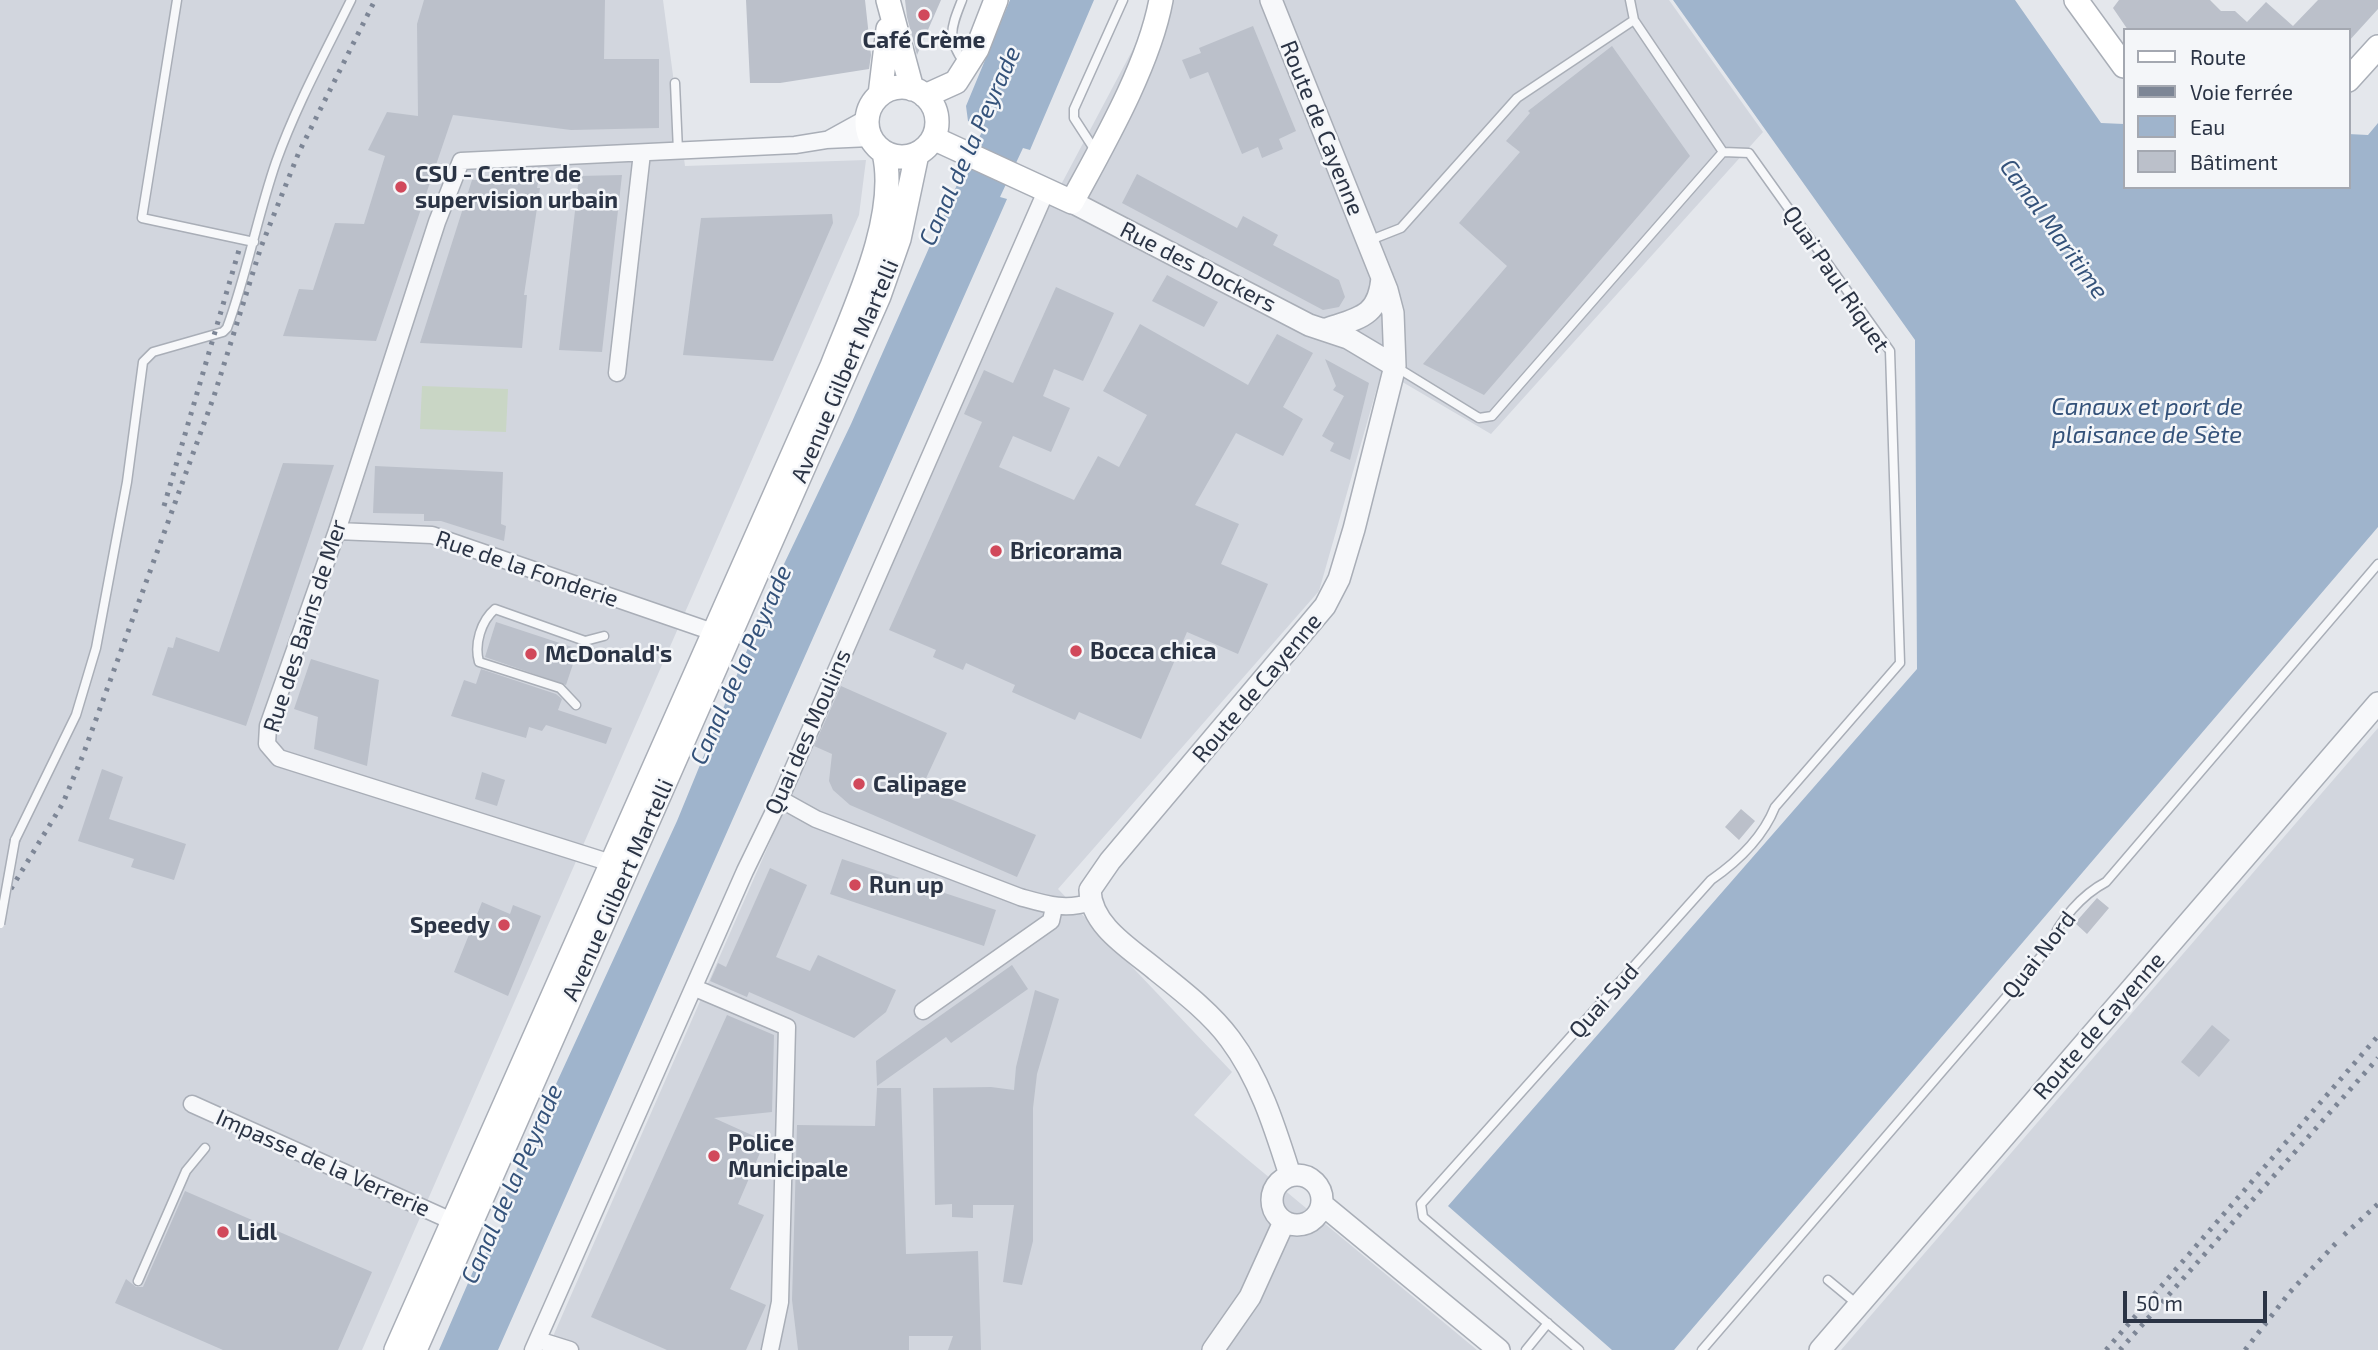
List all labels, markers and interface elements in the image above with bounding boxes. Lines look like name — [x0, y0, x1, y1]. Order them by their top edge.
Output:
marker: Café Crème — [916, 7, 932, 23]
place label: Café Crème — [862, 26, 986, 54]
legend — [2122, 28, 2350, 189]
street label: Route de Cayenne — [1274, 36, 1370, 220]
water label: Canal de la Peyrade — [913, 42, 1027, 250]
text: Route — [2190, 44, 2246, 69]
text: Voie ferrée — [2190, 79, 2293, 104]
text: Eau — [2190, 114, 2225, 139]
text: Bâtiment — [2190, 149, 2278, 174]
water label: Canal Maritime — [1993, 153, 2115, 305]
place label: CSU - Centre de supervision urbain — [415, 160, 618, 214]
marker: CSU - Centre de supervision urbain — [393, 179, 409, 195]
street label: Quai Paul Riquet — [1777, 201, 1895, 357]
street label: Rue des Dockers — [1115, 216, 1281, 318]
street label: Avenue Gilbert Martelli — [785, 255, 905, 487]
water label: Canaux et port de plaisance de Sète — [2051, 393, 2243, 449]
street label: Rue des Bains de Mer — [258, 516, 352, 736]
street label: Rue de la Fonderie — [432, 525, 622, 613]
place label: Bricorama — [1010, 537, 1122, 565]
marker: Bricorama — [988, 543, 1004, 559]
water label: Canal de la Peyrade — [684, 561, 798, 769]
street label: Route de Cayenne — [1187, 608, 1327, 768]
place label: Bocca chica — [1090, 637, 1216, 665]
place label: McDonald's — [545, 640, 672, 668]
marker: Bocca chica — [1068, 643, 1084, 659]
street label: Quai des Moulins — [759, 645, 857, 819]
marker: McDonald's — [523, 646, 539, 662]
place label: Calipage — [873, 770, 967, 798]
street label: Avenue Gilbert Martelli — [557, 775, 679, 1005]
marker: Calipage — [851, 776, 867, 792]
place label: Run up — [869, 871, 944, 899]
marker: Run up — [847, 877, 863, 893]
street label: Quai Nord — [1996, 906, 2082, 1004]
place label: Speedy — [410, 911, 490, 939]
marker: Speedy — [496, 917, 512, 933]
street label: Route de Cayenne — [2027, 947, 2171, 1105]
street label: Quai Sud — [1563, 958, 1645, 1044]
water label: Canal de la Peyrade — [455, 1080, 569, 1288]
street label: Impasse de la Verrerie — [212, 1103, 434, 1223]
place label: Police Municipale — [728, 1129, 848, 1183]
marker: Police Municipale — [706, 1148, 722, 1164]
place label: Lidl — [237, 1218, 277, 1246]
marker: Lidl — [215, 1224, 231, 1240]
scale bar — [2126, 1276, 2270, 1320]
text: 50 m — [2136, 1290, 2183, 1315]

